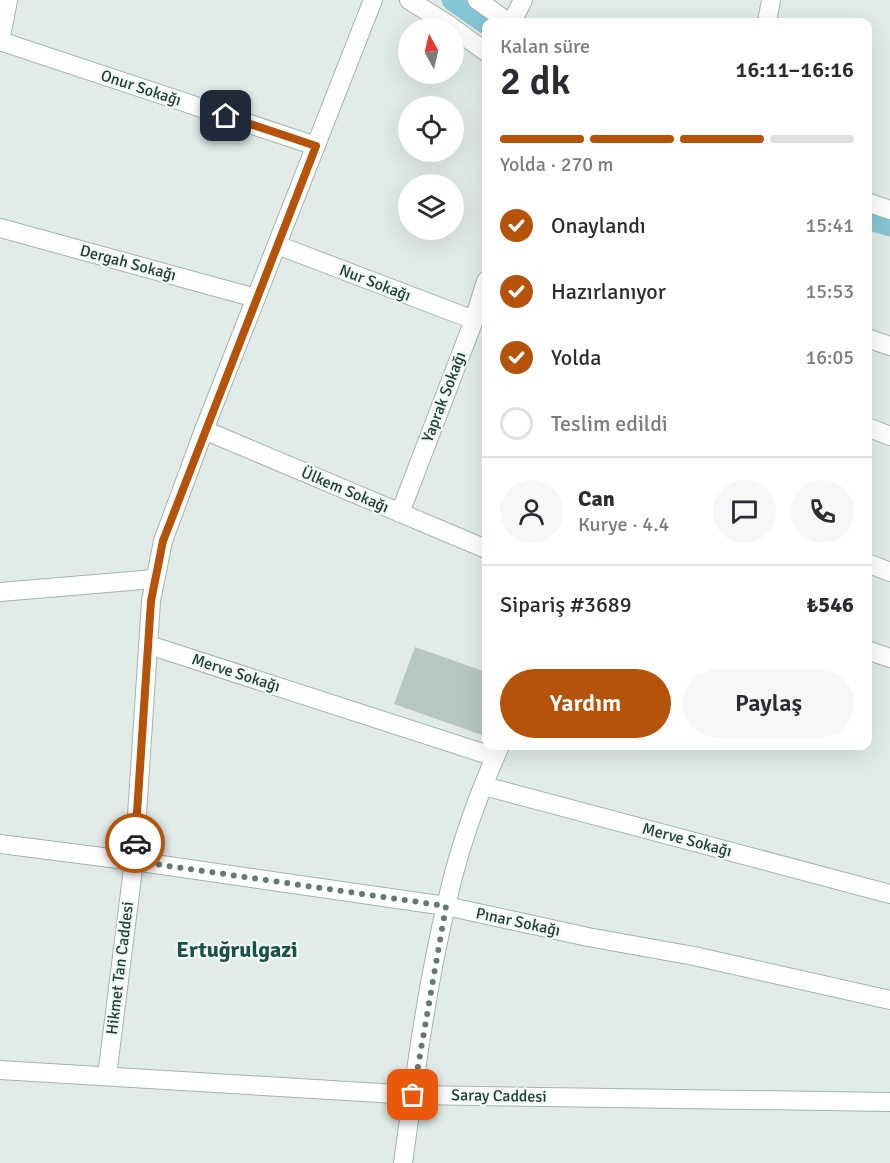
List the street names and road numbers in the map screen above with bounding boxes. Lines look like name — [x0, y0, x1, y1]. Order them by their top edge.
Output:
street label: Onur Sokağı — [98, 66, 184, 110]
street label: Dergah Sokağı — [78, 241, 178, 285]
street label: Nur Sokağı — [336, 260, 414, 306]
street label: Yaprak Sokağı — [418, 349, 470, 445]
street label: Ülkem Sokağı — [298, 463, 392, 517]
street label: Merve Sokağı — [189, 649, 283, 697]
street label: Merve Sokağı — [640, 818, 734, 862]
street label: Hikmet Tan Caddesi — [102, 900, 138, 1036]
street label: Pınar Sokağı — [474, 903, 562, 941]
street label: Saray Caddesi — [451, 1085, 547, 1107]

